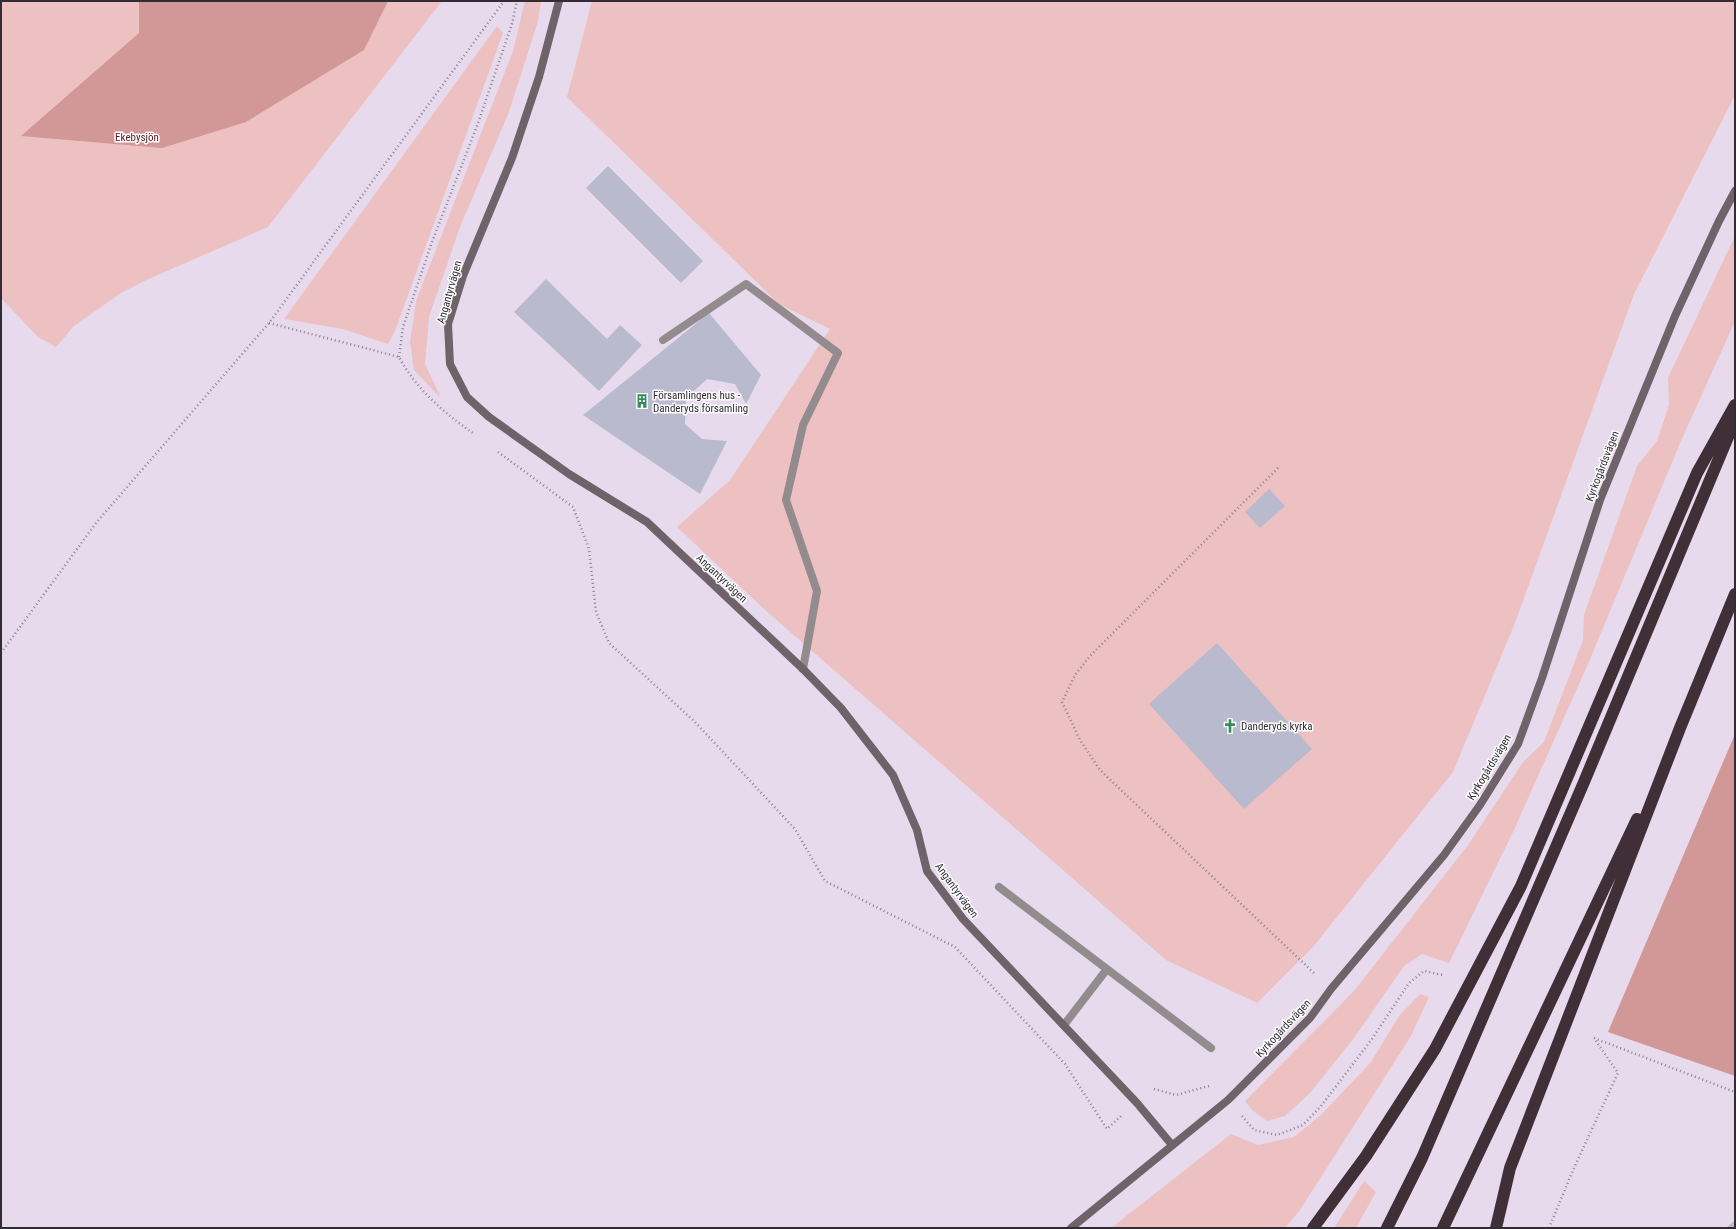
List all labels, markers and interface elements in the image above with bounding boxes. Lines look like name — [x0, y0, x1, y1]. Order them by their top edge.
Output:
park label: Ekebysjön — [115, 131, 159, 144]
street label: Angantyrvägen — [434, 259, 465, 325]
place label: Församlingens hus - Danderyds församling — [653, 389, 748, 415]
building icon: Församlingens hus - Danderyds församling — [634, 393, 650, 409]
street label: Kyrkogårdsvägen — [1583, 429, 1622, 503]
street label: Angantyrvägen — [694, 552, 750, 605]
church icon: Danderyds kyrka — [1222, 718, 1238, 734]
place label: Danderyds kyrka — [1241, 720, 1313, 733]
street label: Kyrkogårdsvägen — [1465, 732, 1514, 803]
street label: Angantyrvägen — [932, 860, 981, 920]
street label: Kyrkogårdsvägen — [1253, 997, 1313, 1060]

